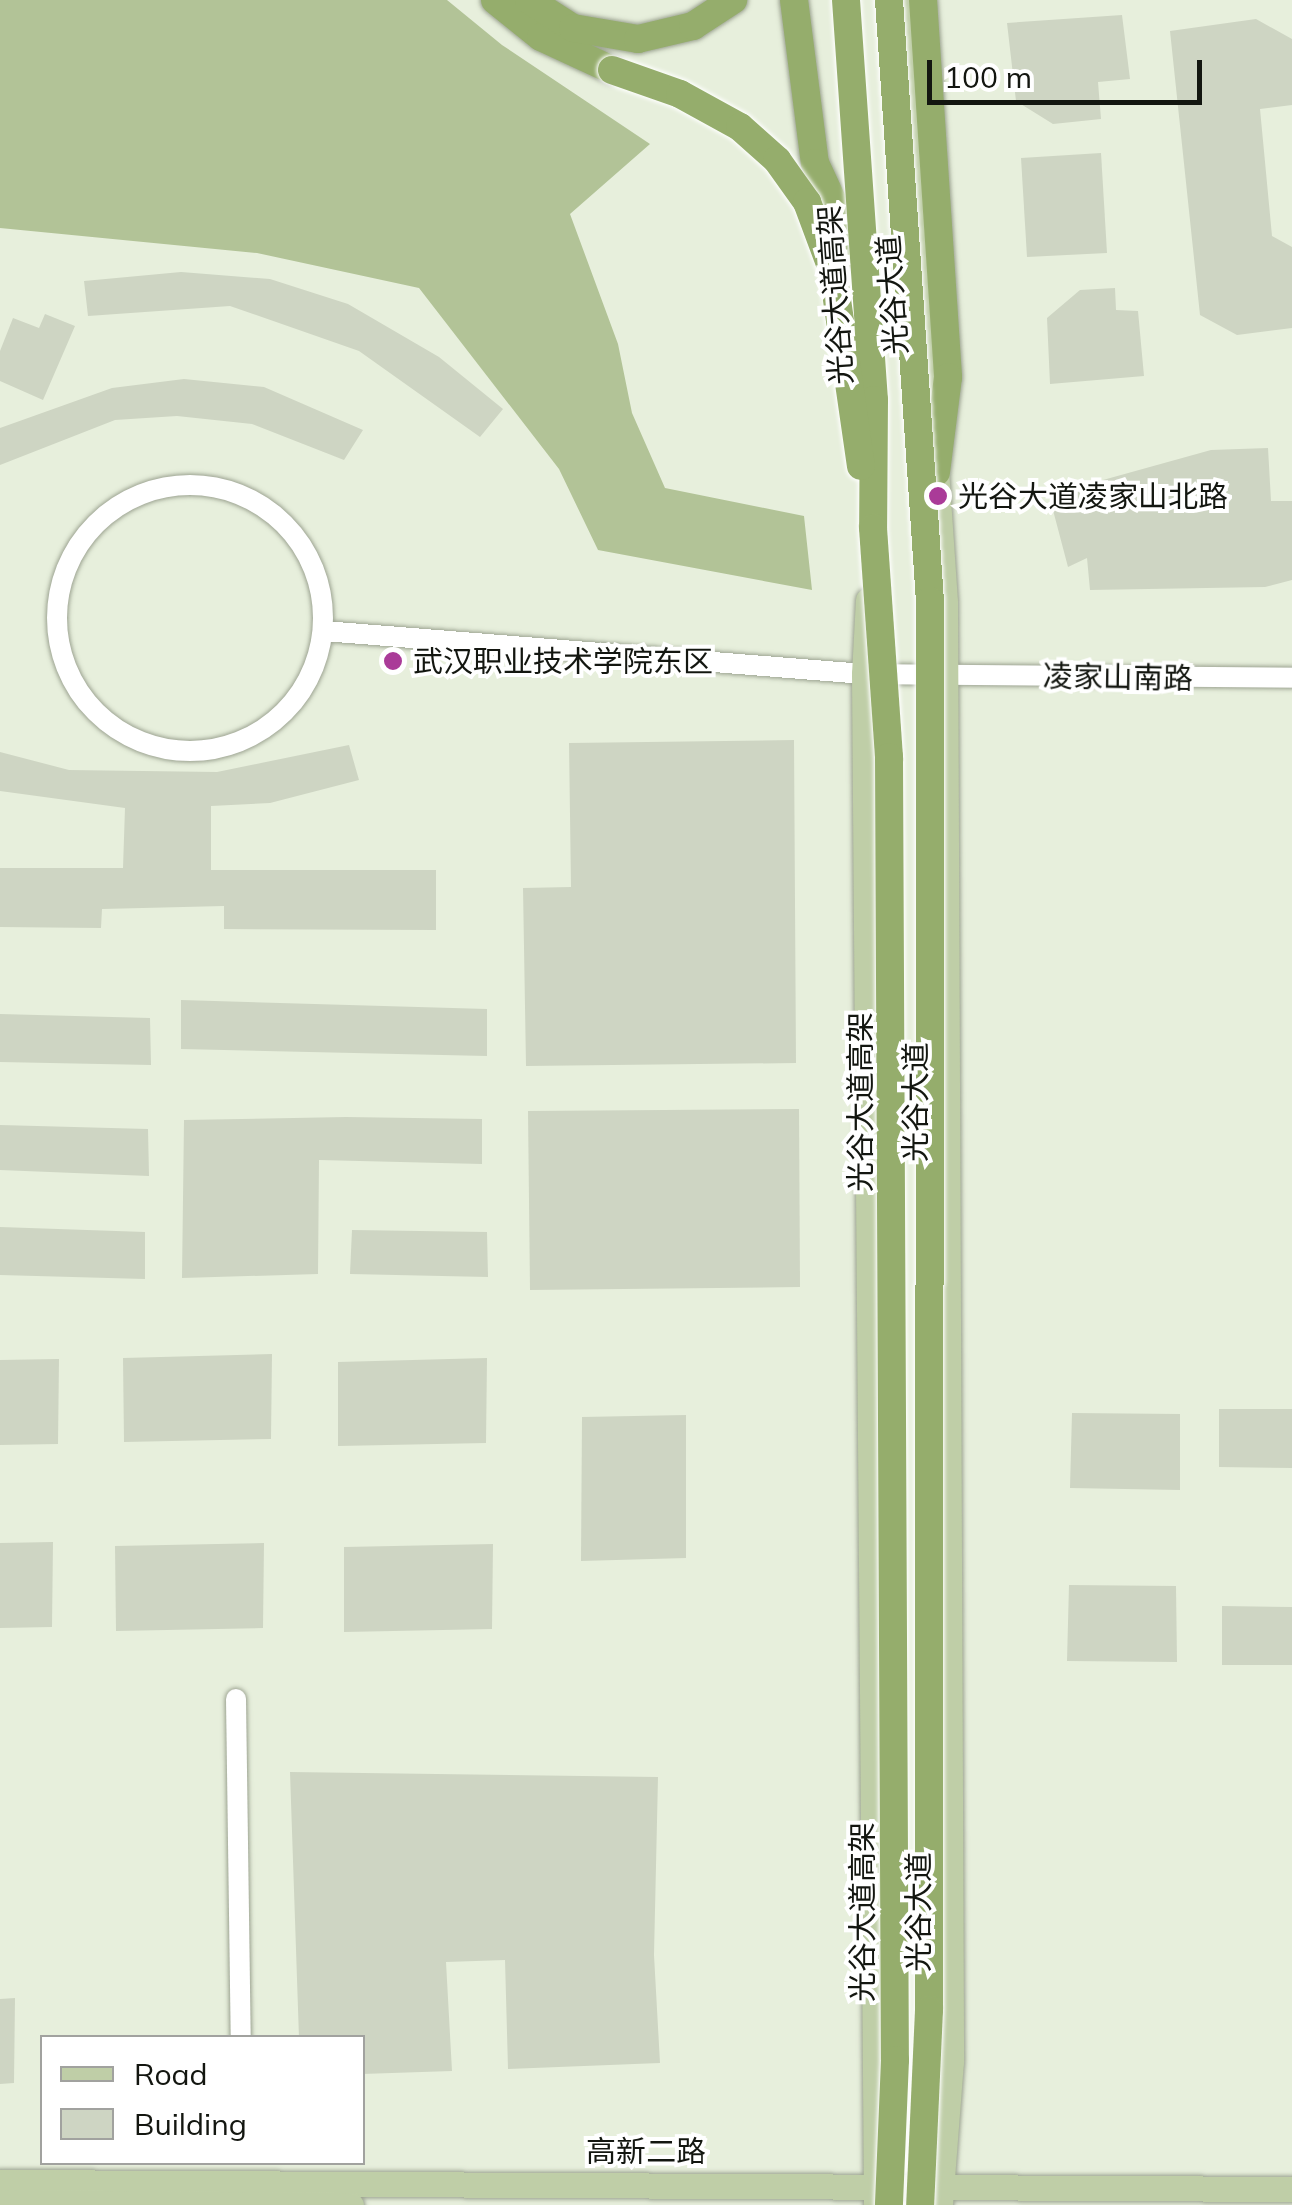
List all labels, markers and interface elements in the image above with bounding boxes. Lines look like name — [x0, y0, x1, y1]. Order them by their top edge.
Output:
scale bar — [932, 40, 1207, 102]
text: 100 m — [944, 58, 1032, 96]
street label: 光谷大道高架 — [811, 204, 859, 386]
street label: 光谷大道 — [870, 234, 914, 356]
place label: 光谷大道凌家山北路 — [958, 478, 1228, 514]
marker: 光谷大道凌家山北路 — [927, 485, 949, 507]
place label: 武汉职业技术学院东区 — [413, 643, 713, 679]
marker: 武汉职业技术学院东区 — [382, 650, 404, 672]
street label: 凌家山南路 — [1043, 658, 1193, 696]
street label: 光谷大道高架 — [842, 1012, 878, 1192]
street label: 光谷大道 — [897, 1042, 933, 1162]
street label: 光谷大道高架 — [844, 1822, 880, 2002]
street label: 光谷大道 — [900, 1852, 936, 1972]
legend — [40, 2035, 365, 2165]
text: Road — [134, 2055, 208, 2093]
text: Building — [134, 2105, 247, 2143]
street label: 高新二路 — [586, 2133, 706, 2169]

